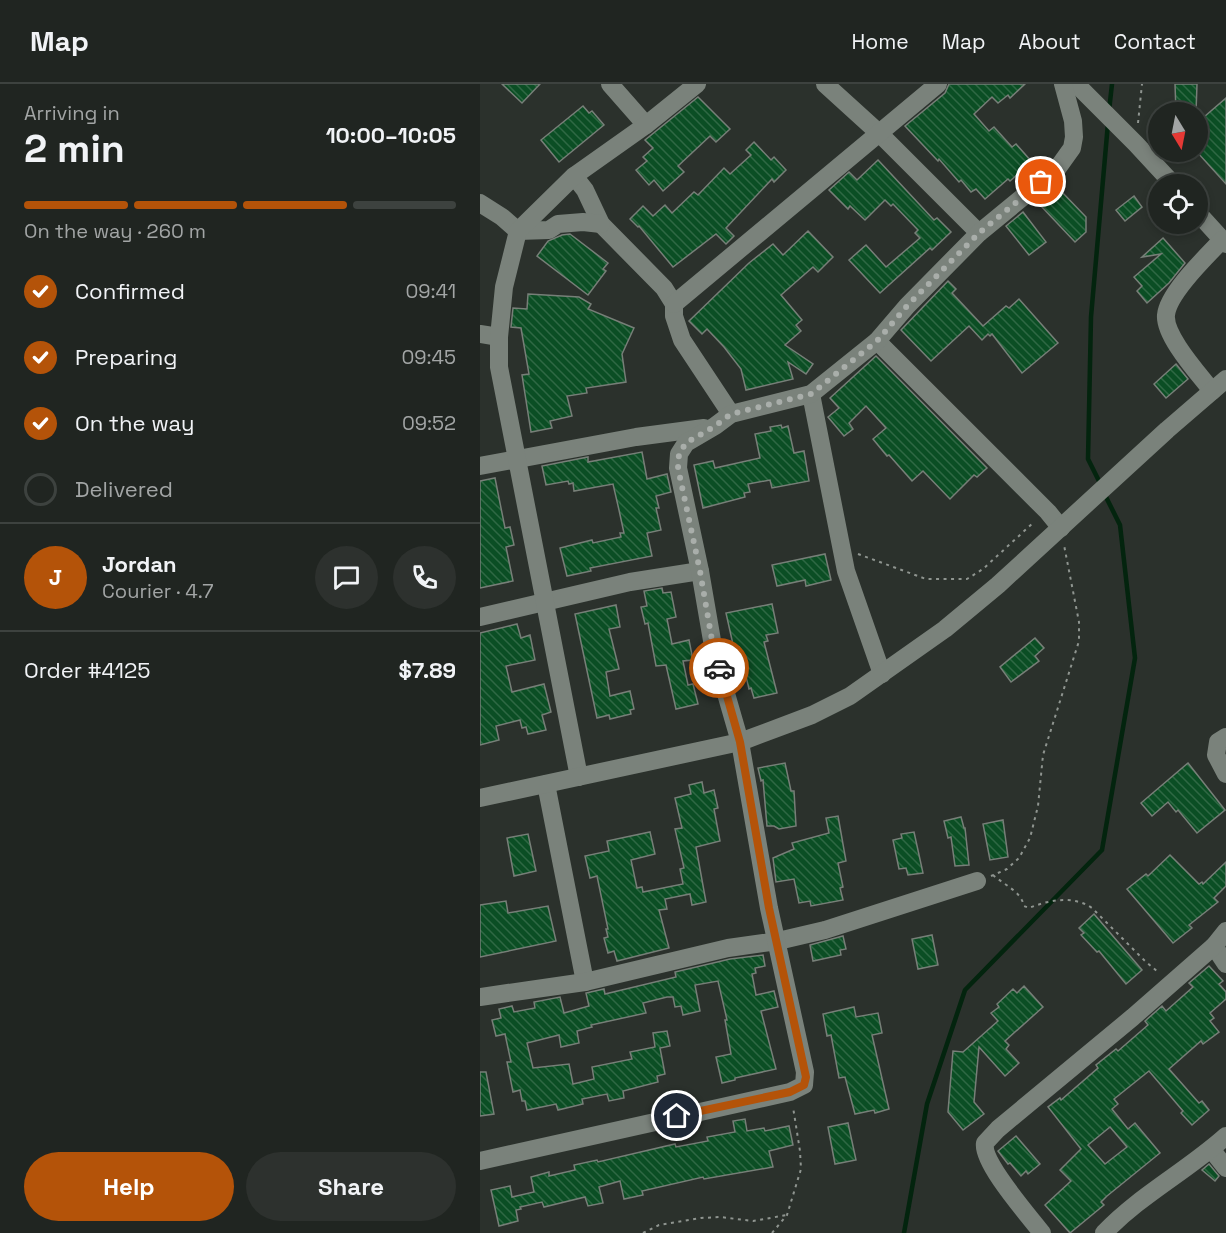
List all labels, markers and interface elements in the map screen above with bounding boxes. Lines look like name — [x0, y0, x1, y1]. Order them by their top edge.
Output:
text: Map — [30, 23, 89, 59]
text: Home — [851, 28, 909, 55]
text: Map — [942, 28, 986, 55]
text: About — [1019, 28, 1081, 55]
text: Contact — [1114, 28, 1196, 55]
text: Arriving in — [24, 100, 120, 126]
north arrow — [1148, 102, 1208, 162]
map controls — [1148, 102, 1208, 234]
text: 10:00–10:05 — [326, 121, 456, 149]
text: 2 min — [24, 124, 125, 173]
pin — [1015, 156, 1066, 207]
icon: bag — [1024, 165, 1057, 198]
button: locate — [1148, 174, 1208, 234]
text: On the way · 260 m — [24, 218, 206, 244]
icon: check — [24, 275, 57, 308]
text: Confirmed — [75, 277, 185, 305]
text: 09:41 — [406, 278, 456, 304]
icon: check — [24, 341, 57, 374]
text: Preparing — [75, 343, 177, 371]
text: 09:45 — [401, 344, 456, 370]
icon: check — [24, 407, 57, 440]
text: On the way — [75, 409, 194, 437]
text: 09:52 — [402, 410, 456, 436]
text: Delivered — [75, 475, 173, 503]
button: chat — [315, 546, 378, 609]
button: phone — [393, 546, 456, 609]
text: Jordan — [102, 550, 177, 578]
text: J — [49, 563, 62, 591]
text: Courier · 4.7 — [102, 578, 213, 604]
courier — [689, 638, 749, 698]
icon: car — [703, 652, 736, 685]
text: Order #4125 — [24, 656, 150, 684]
text: $7.89 — [399, 656, 456, 684]
pin — [651, 1090, 702, 1141]
icon: home — [660, 1099, 693, 1132]
button: Help — [24, 1152, 234, 1221]
button: Share — [246, 1152, 456, 1221]

